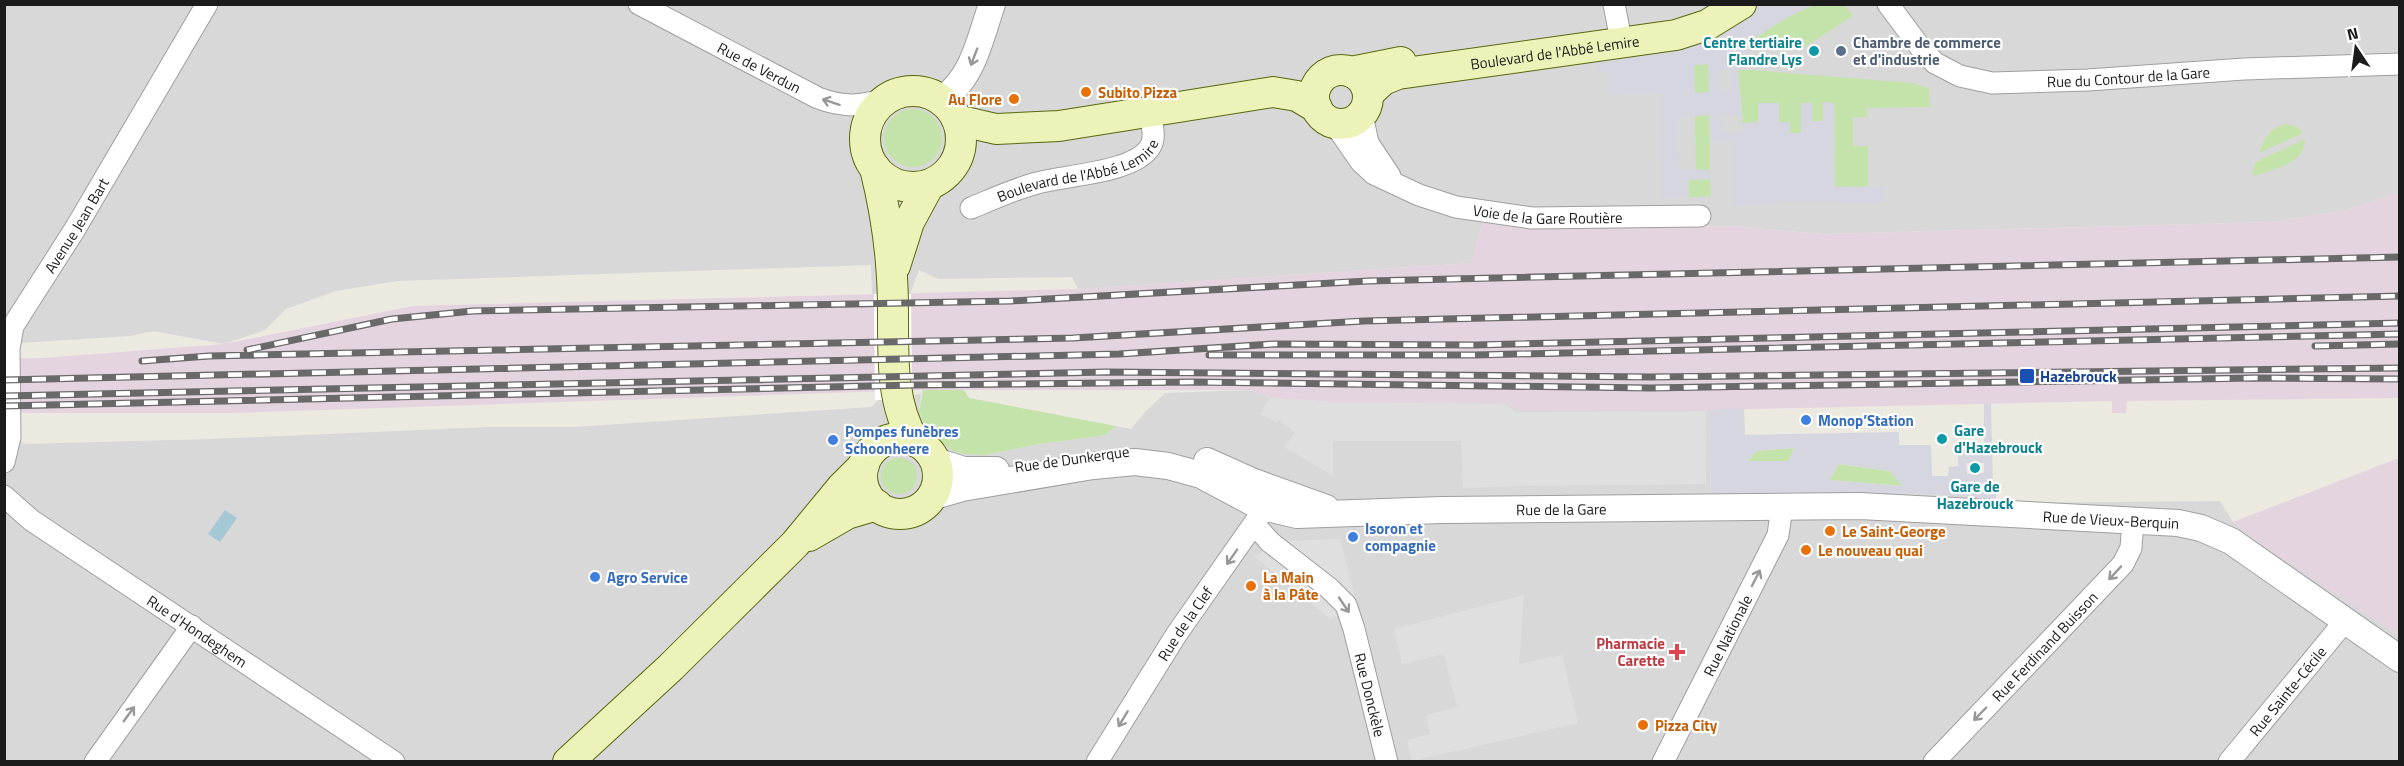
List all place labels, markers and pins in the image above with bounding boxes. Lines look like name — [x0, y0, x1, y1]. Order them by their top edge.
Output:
place label: Centre tertiaire Flandre Lys — [1703, 31, 1802, 71]
place label: Chambre de commerce et d'industrie — [1853, 31, 2001, 71]
marker: Centre tertiaire Flandre Lys — [1807, 44, 1821, 58]
marker: Chambre de commerce et d'industrie — [1834, 44, 1848, 58]
place label: Subito Pizza — [1098, 81, 1178, 104]
marker: Subito Pizza — [1079, 85, 1093, 99]
place label: Au Flore — [948, 88, 1002, 111]
marker: Au Flore — [1007, 92, 1021, 106]
place label: Hazebrouck — [2040, 365, 2117, 388]
marker: Hazebrouck — [2018, 367, 2036, 385]
place label: Monop’Station — [1818, 409, 1914, 432]
marker: Monop’Station — [1799, 413, 1813, 427]
place label: Gare d'Hazebrouck — [1954, 419, 2043, 459]
place label: Pompes funèbres Schoonheere — [845, 420, 959, 460]
marker: Gare d'Hazebrouck — [1935, 432, 1949, 446]
marker: Pompes funèbres Schoonheere — [826, 433, 840, 447]
marker: Gare de Hazebrouck — [1968, 461, 1982, 475]
place label: Gare de Hazebrouck — [1937, 475, 2014, 515]
place label: Isoron et compagnie — [1365, 517, 1436, 557]
place label: Le Saint-George — [1842, 520, 1946, 543]
marker: Le Saint-George — [1823, 524, 1837, 538]
marker: Isoron et compagnie — [1346, 530, 1360, 544]
place label: Le nouveau quai — [1818, 539, 1923, 562]
marker: Le nouveau quai — [1799, 543, 1813, 557]
place label: Agro Service — [607, 566, 688, 589]
place label: La Main à la Pâte — [1263, 566, 1319, 606]
marker: Agro Service — [588, 570, 602, 584]
marker: La Main à la Pâte — [1244, 579, 1258, 593]
place label: Pharmacie Carette — [1596, 632, 1665, 672]
marker: Pharmacie Carette — [1670, 645, 1684, 659]
place label: Pizza City — [1655, 714, 1718, 737]
marker: Pizza City — [1636, 718, 1650, 732]

